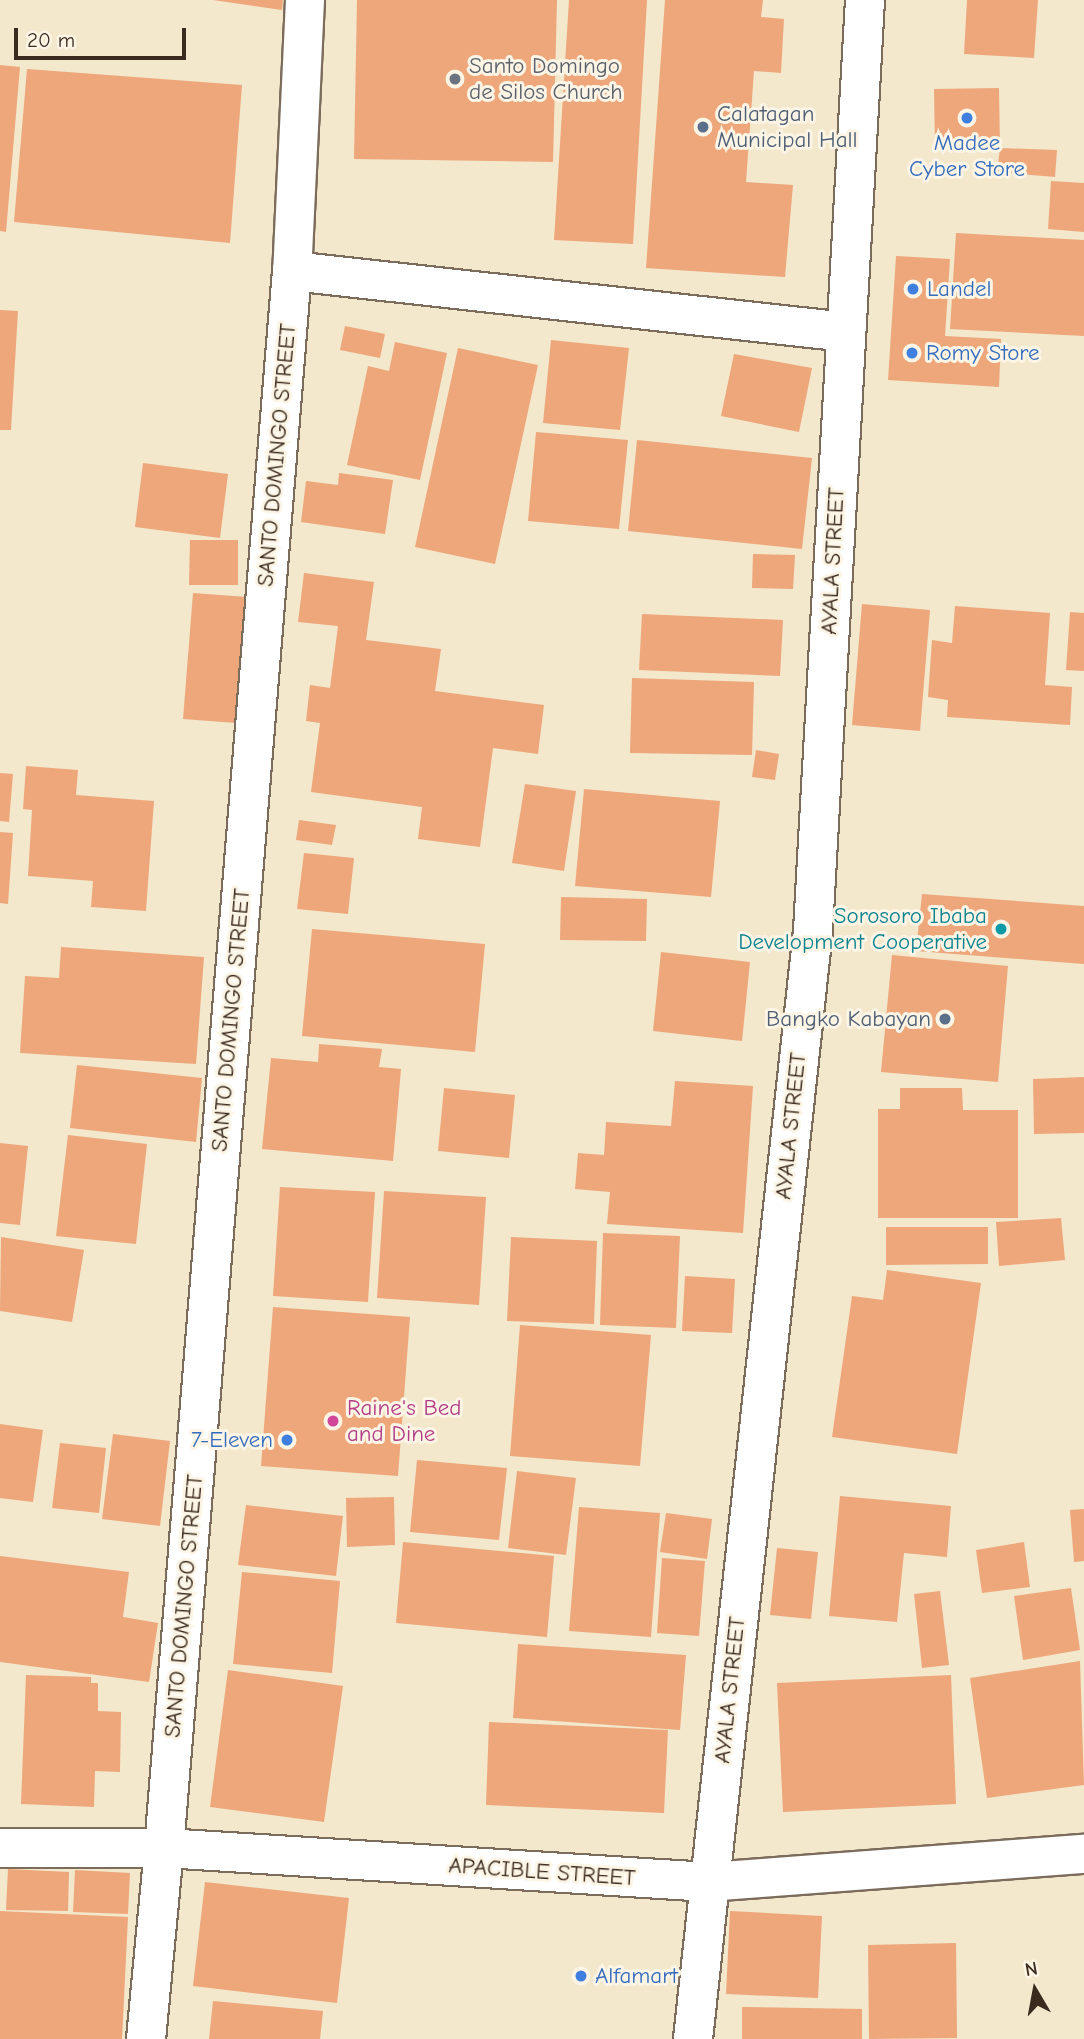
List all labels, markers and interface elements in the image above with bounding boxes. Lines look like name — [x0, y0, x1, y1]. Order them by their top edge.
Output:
scale bar — [18, 14, 189, 58]
text: 20 m — [27, 28, 75, 52]
place label: Santo Domingo de Silos Church — [469, 52, 623, 106]
marker: Santo Domingo de Silos Church — [447, 71, 463, 87]
place label: Calatagan Municipal Hall — [717, 100, 858, 154]
marker: Madee Cyber Store — [959, 110, 975, 126]
marker: Calatagan Municipal Hall — [695, 119, 711, 135]
place label: Madee Cyber Store — [909, 129, 1025, 183]
place label: Landel — [927, 275, 991, 303]
marker: Landel — [905, 281, 921, 297]
street label: SANTO DOMINGO STREET — [252, 322, 302, 588]
place label: Romy Store — [926, 339, 1040, 367]
marker: Romy Store — [904, 345, 920, 361]
street label: AYALA STREET — [815, 487, 851, 635]
street label: SANTO DOMINGO STREET — [206, 887, 256, 1153]
place label: Sorosoro Ibaba Development Cooperative — [738, 902, 987, 956]
marker: Sorosoro Ibaba Development Cooperative — [993, 921, 1009, 937]
place label: Bangko Kabayan — [766, 1005, 931, 1033]
marker: Bangko Kabayan — [937, 1011, 953, 1027]
street label: AYALA STREET — [770, 1051, 812, 1201]
place label: Raine's Bed and Dine — [347, 1394, 461, 1448]
marker: Raine's Bed and Dine — [325, 1413, 341, 1429]
place label: 7-Eleven — [191, 1426, 273, 1454]
marker: 7-Eleven — [279, 1432, 295, 1448]
street label: SANTO DOMINGO STREET — [159, 1473, 209, 1739]
street label: AYALA STREET — [709, 1615, 751, 1765]
street label: APACIBLE STREET — [448, 1852, 636, 1892]
north arrow — [1000, 1955, 1070, 2025]
text: N — [1023, 1957, 1039, 1981]
place label: Alfamart — [595, 1962, 678, 1990]
marker: Alfamart — [573, 1968, 589, 1984]

